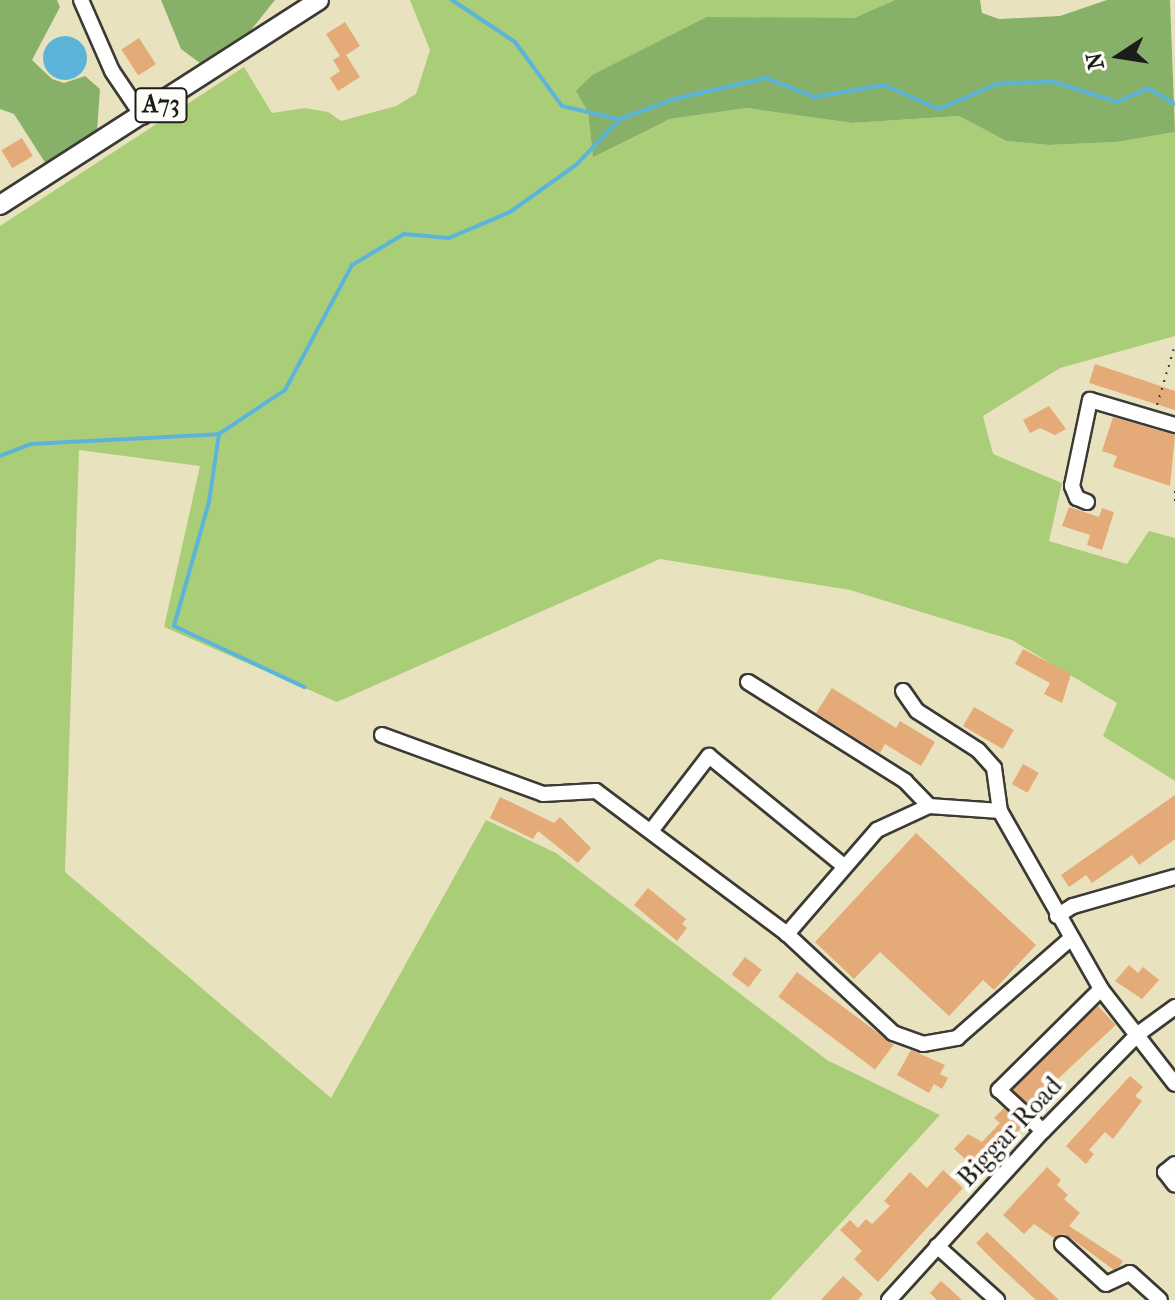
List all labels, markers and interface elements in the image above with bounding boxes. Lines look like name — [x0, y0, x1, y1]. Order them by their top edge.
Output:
north arrow — [1079, 16, 1159, 96]
text: N — [1081, 50, 1110, 72]
road number: A73 — [133, 85, 189, 125]
street label: Biggar Road — [951, 1071, 1069, 1193]

